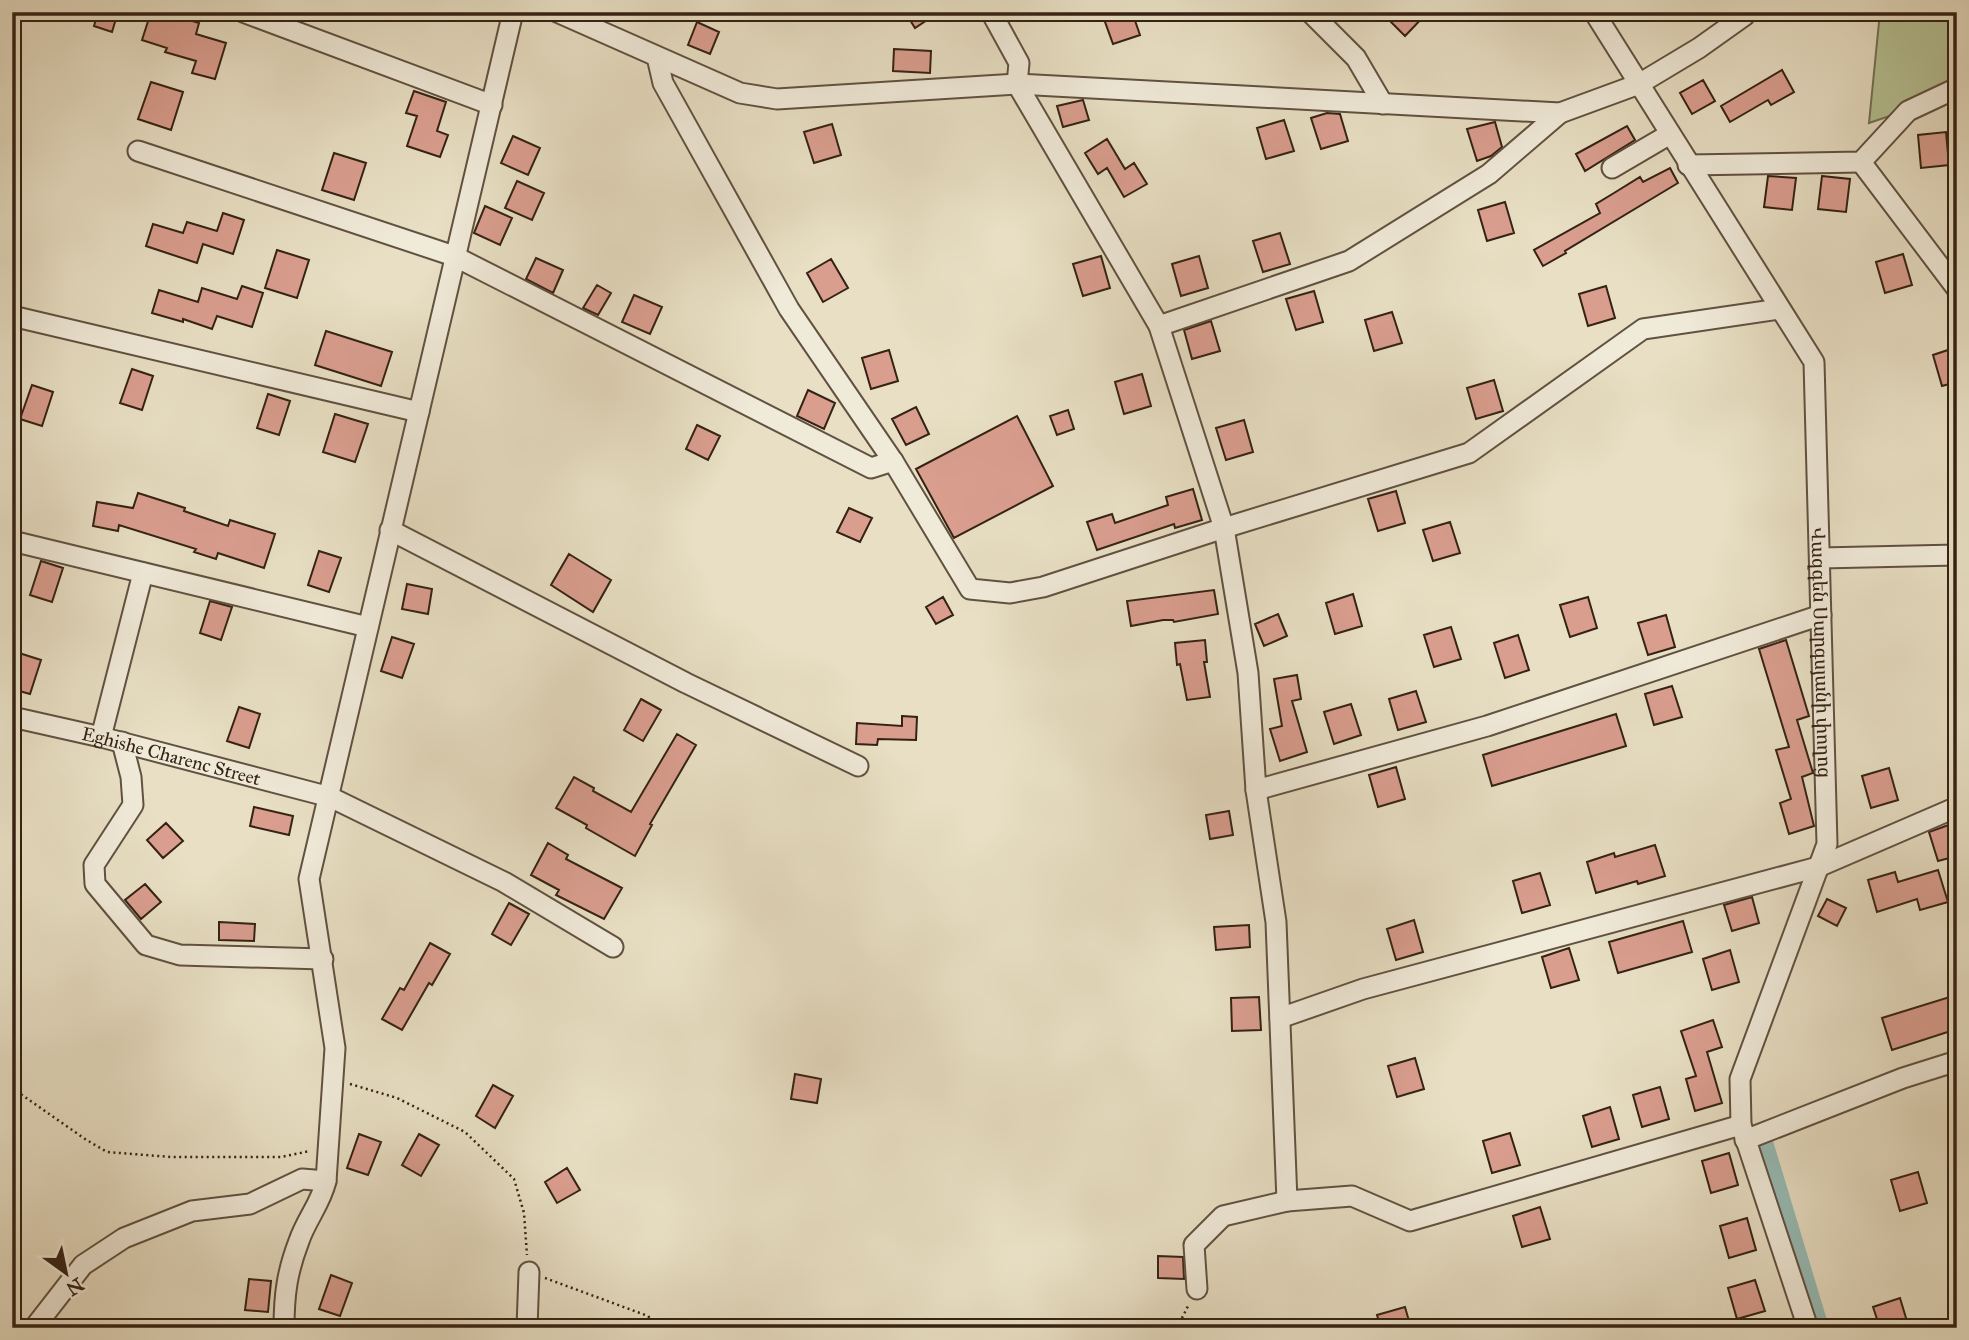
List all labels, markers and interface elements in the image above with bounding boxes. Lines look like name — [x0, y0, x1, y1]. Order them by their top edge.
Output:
street label: Վազգեն Սարգսյանի փողոց — [1806, 527, 1836, 778]
street label: Eghishe Charenc Street — [80, 722, 263, 790]
north arrow — [32, 1238, 102, 1308]
text: N — [62, 1273, 88, 1301]

